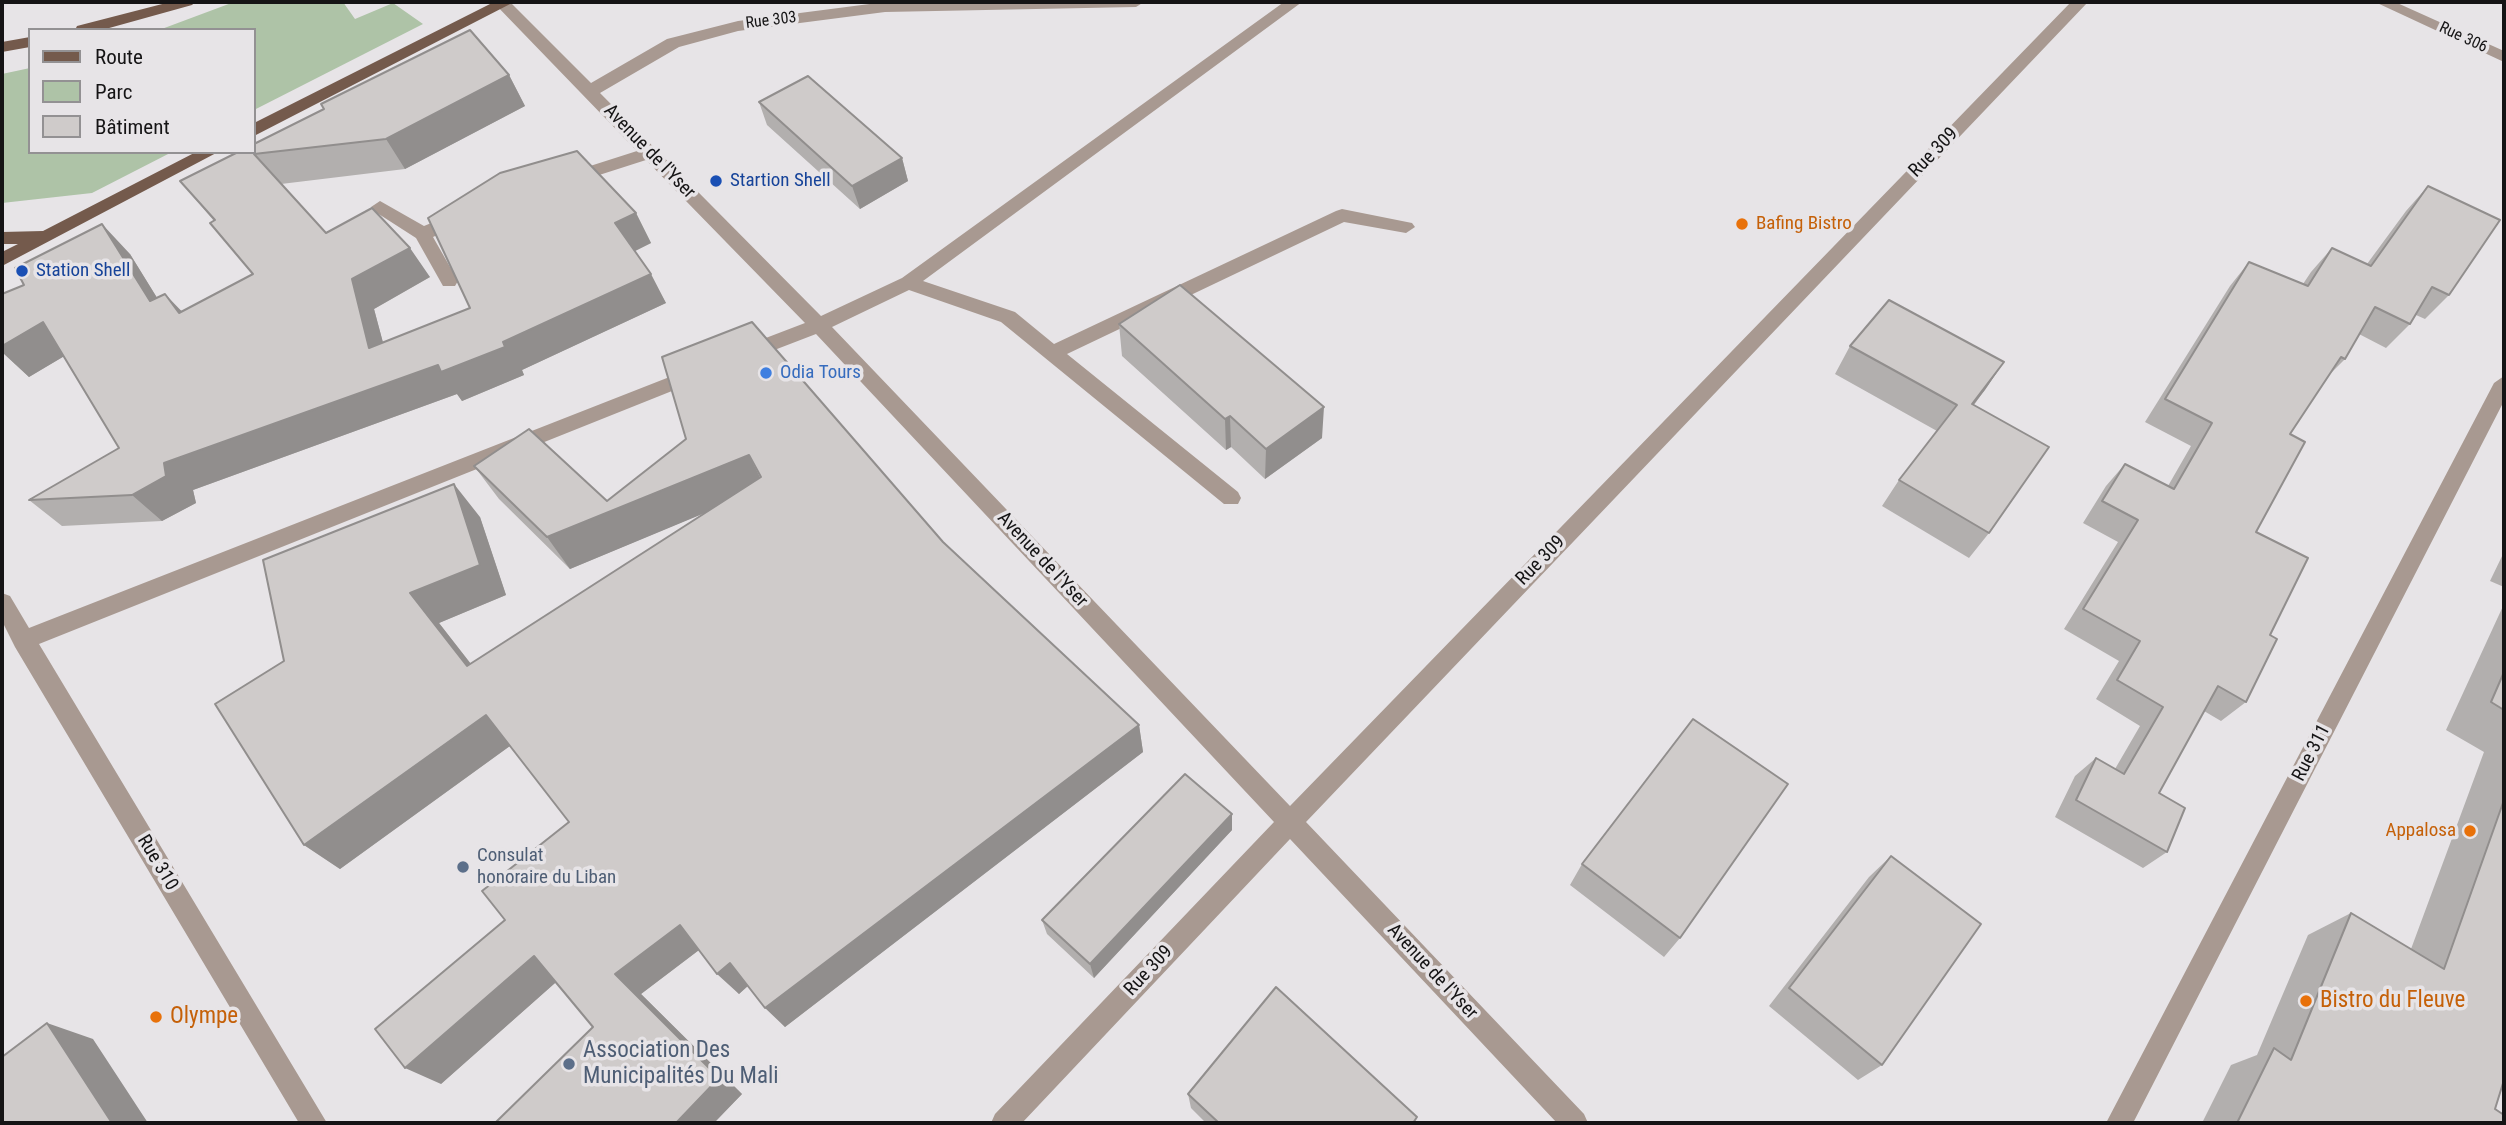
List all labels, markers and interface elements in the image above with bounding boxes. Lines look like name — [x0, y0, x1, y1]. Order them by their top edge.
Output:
street label: Rue 303 — [744, 8, 798, 34]
street label: Rue 306 — [2436, 19, 2490, 57]
legend — [28, 28, 256, 154]
text: Route — [95, 45, 143, 69]
text: Parc — [95, 80, 133, 104]
street label: Avenue de l'Yser — [598, 100, 700, 204]
text: Bâtiment — [95, 115, 170, 139]
street label: Rue 309 — [1905, 123, 1963, 183]
place label: Startion Shell — [730, 170, 831, 192]
marker: Startion Shell — [708, 173, 724, 189]
place label: Bafing Bistro — [1756, 213, 1852, 235]
marker: Bafing Bistro — [1734, 216, 1750, 232]
place label: Station Shell — [36, 260, 130, 282]
marker: Station Shell — [14, 263, 30, 279]
place label: Odia Tours — [780, 362, 861, 384]
marker: Odia Tours — [758, 365, 774, 381]
street label: Avenue de l'Yser — [992, 508, 1092, 612]
street label: Rue 309 — [1512, 531, 1570, 591]
street label: Rue 311 — [2288, 721, 2336, 785]
place label: Appalosa — [2386, 820, 2456, 842]
marker: Appalosa — [2462, 823, 2478, 839]
street label: Rue 310 — [132, 831, 182, 895]
place label: Consulat honoraire du Liban — [477, 845, 616, 889]
marker: Consulat honoraire du Liban — [455, 859, 471, 875]
street label: Avenue de l'Yser — [1382, 920, 1482, 1024]
street label: Rue 309 — [1120, 941, 1178, 1001]
place label: Bistro du Fleuve — [2320, 987, 2465, 1015]
marker: Bistro du Fleuve — [2298, 993, 2314, 1009]
place label: Olympe — [170, 1003, 238, 1031]
marker: Olympe — [148, 1009, 164, 1025]
place label: Association Des Municipalités Du Mali — [583, 1037, 779, 1091]
marker: Association Des Municipalités Du Mali — [561, 1056, 577, 1072]

